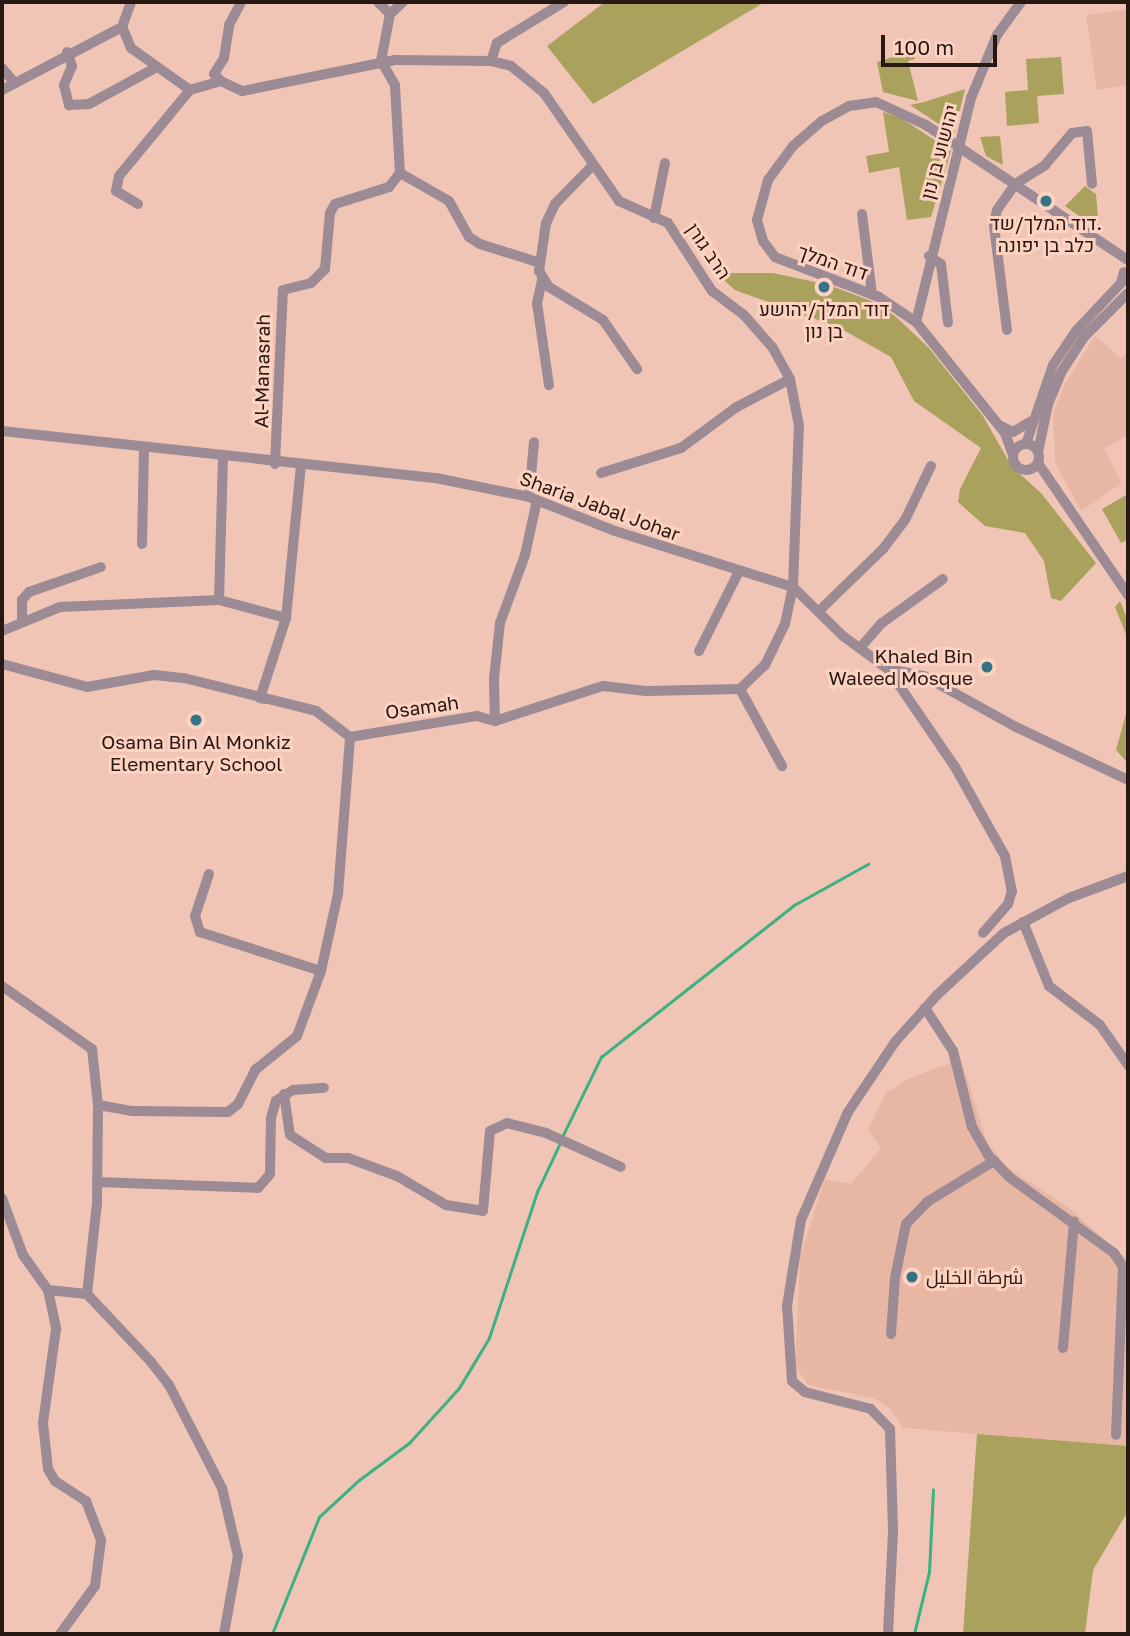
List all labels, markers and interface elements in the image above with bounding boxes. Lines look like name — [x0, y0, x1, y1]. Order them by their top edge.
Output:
scale bar — [885, 21, 1000, 65]
text: 100 m — [894, 34, 954, 60]
street label: יהושוע בן נון — [915, 102, 963, 202]
marker: דוד המלך/שד. כלב בן יפונה — [1038, 193, 1054, 209]
place label: דוד המלך/שד. כלב בן יפונה — [990, 212, 1102, 256]
street label: הרב גורן — [682, 219, 736, 283]
street label: דוד המלך — [795, 239, 871, 285]
marker: דוד המלך/יהושע בן נון — [816, 279, 832, 295]
place label: דוד המלך/יהושע בן נון — [759, 298, 889, 342]
street label: Al-Manasrah — [250, 314, 274, 428]
street label: Sharia Jabal Johar — [517, 466, 683, 546]
place label: Khaled Bin Waleed Mosque — [828, 645, 973, 689]
marker: Khaled Bin Waleed Mosque — [979, 659, 995, 675]
street label: Osamah — [384, 691, 460, 723]
marker: Osama Bin Al Monkiz Elementary School — [188, 712, 204, 728]
place label: Osama Bin Al Monkiz Elementary School — [101, 731, 291, 775]
place label: شرطة الخليل — [926, 1266, 1023, 1288]
marker: شرطة الخليل — [904, 1269, 920, 1285]

